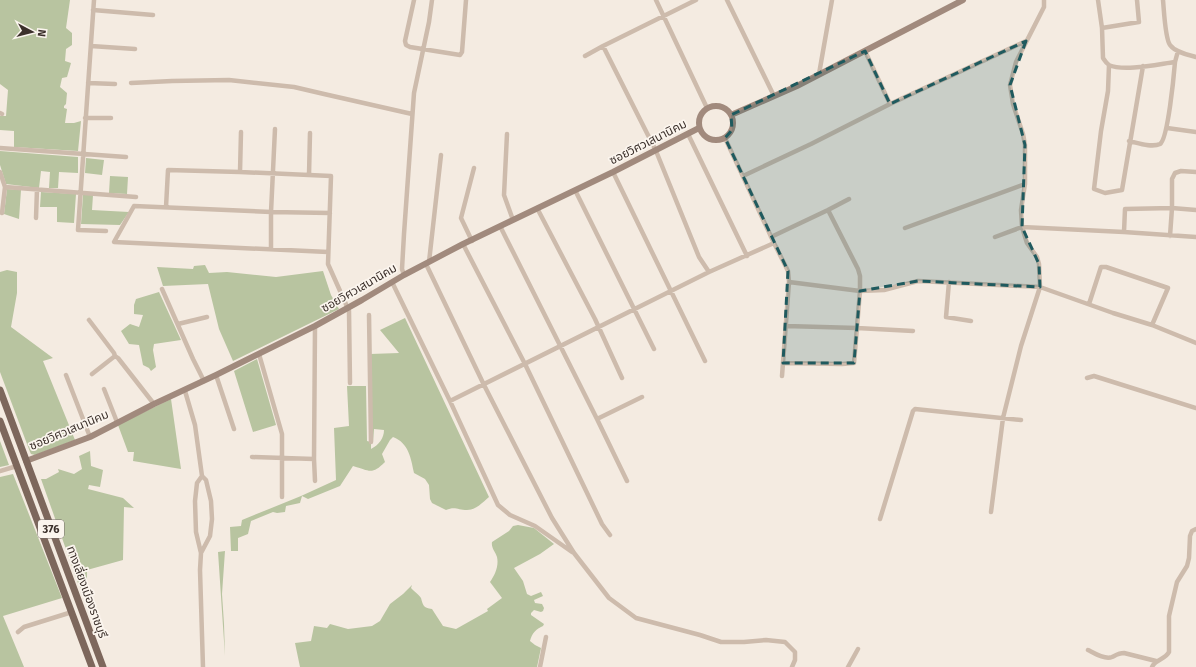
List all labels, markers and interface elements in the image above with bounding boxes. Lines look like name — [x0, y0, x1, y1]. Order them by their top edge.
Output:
north arrow — [12, 12, 52, 52]
text: N — [35, 29, 48, 38]
street label: ซอยวิศวเสนานิคม — [607, 117, 689, 167]
street label: ซอยวิศวเสนานิคม — [319, 261, 399, 315]
street label: ซอยวิศวเสนานิคม — [27, 407, 111, 453]
road number: 376 — [38, 520, 64, 538]
street label: ทางเลี่ยงเมืองราชบุรี — [64, 543, 112, 640]

